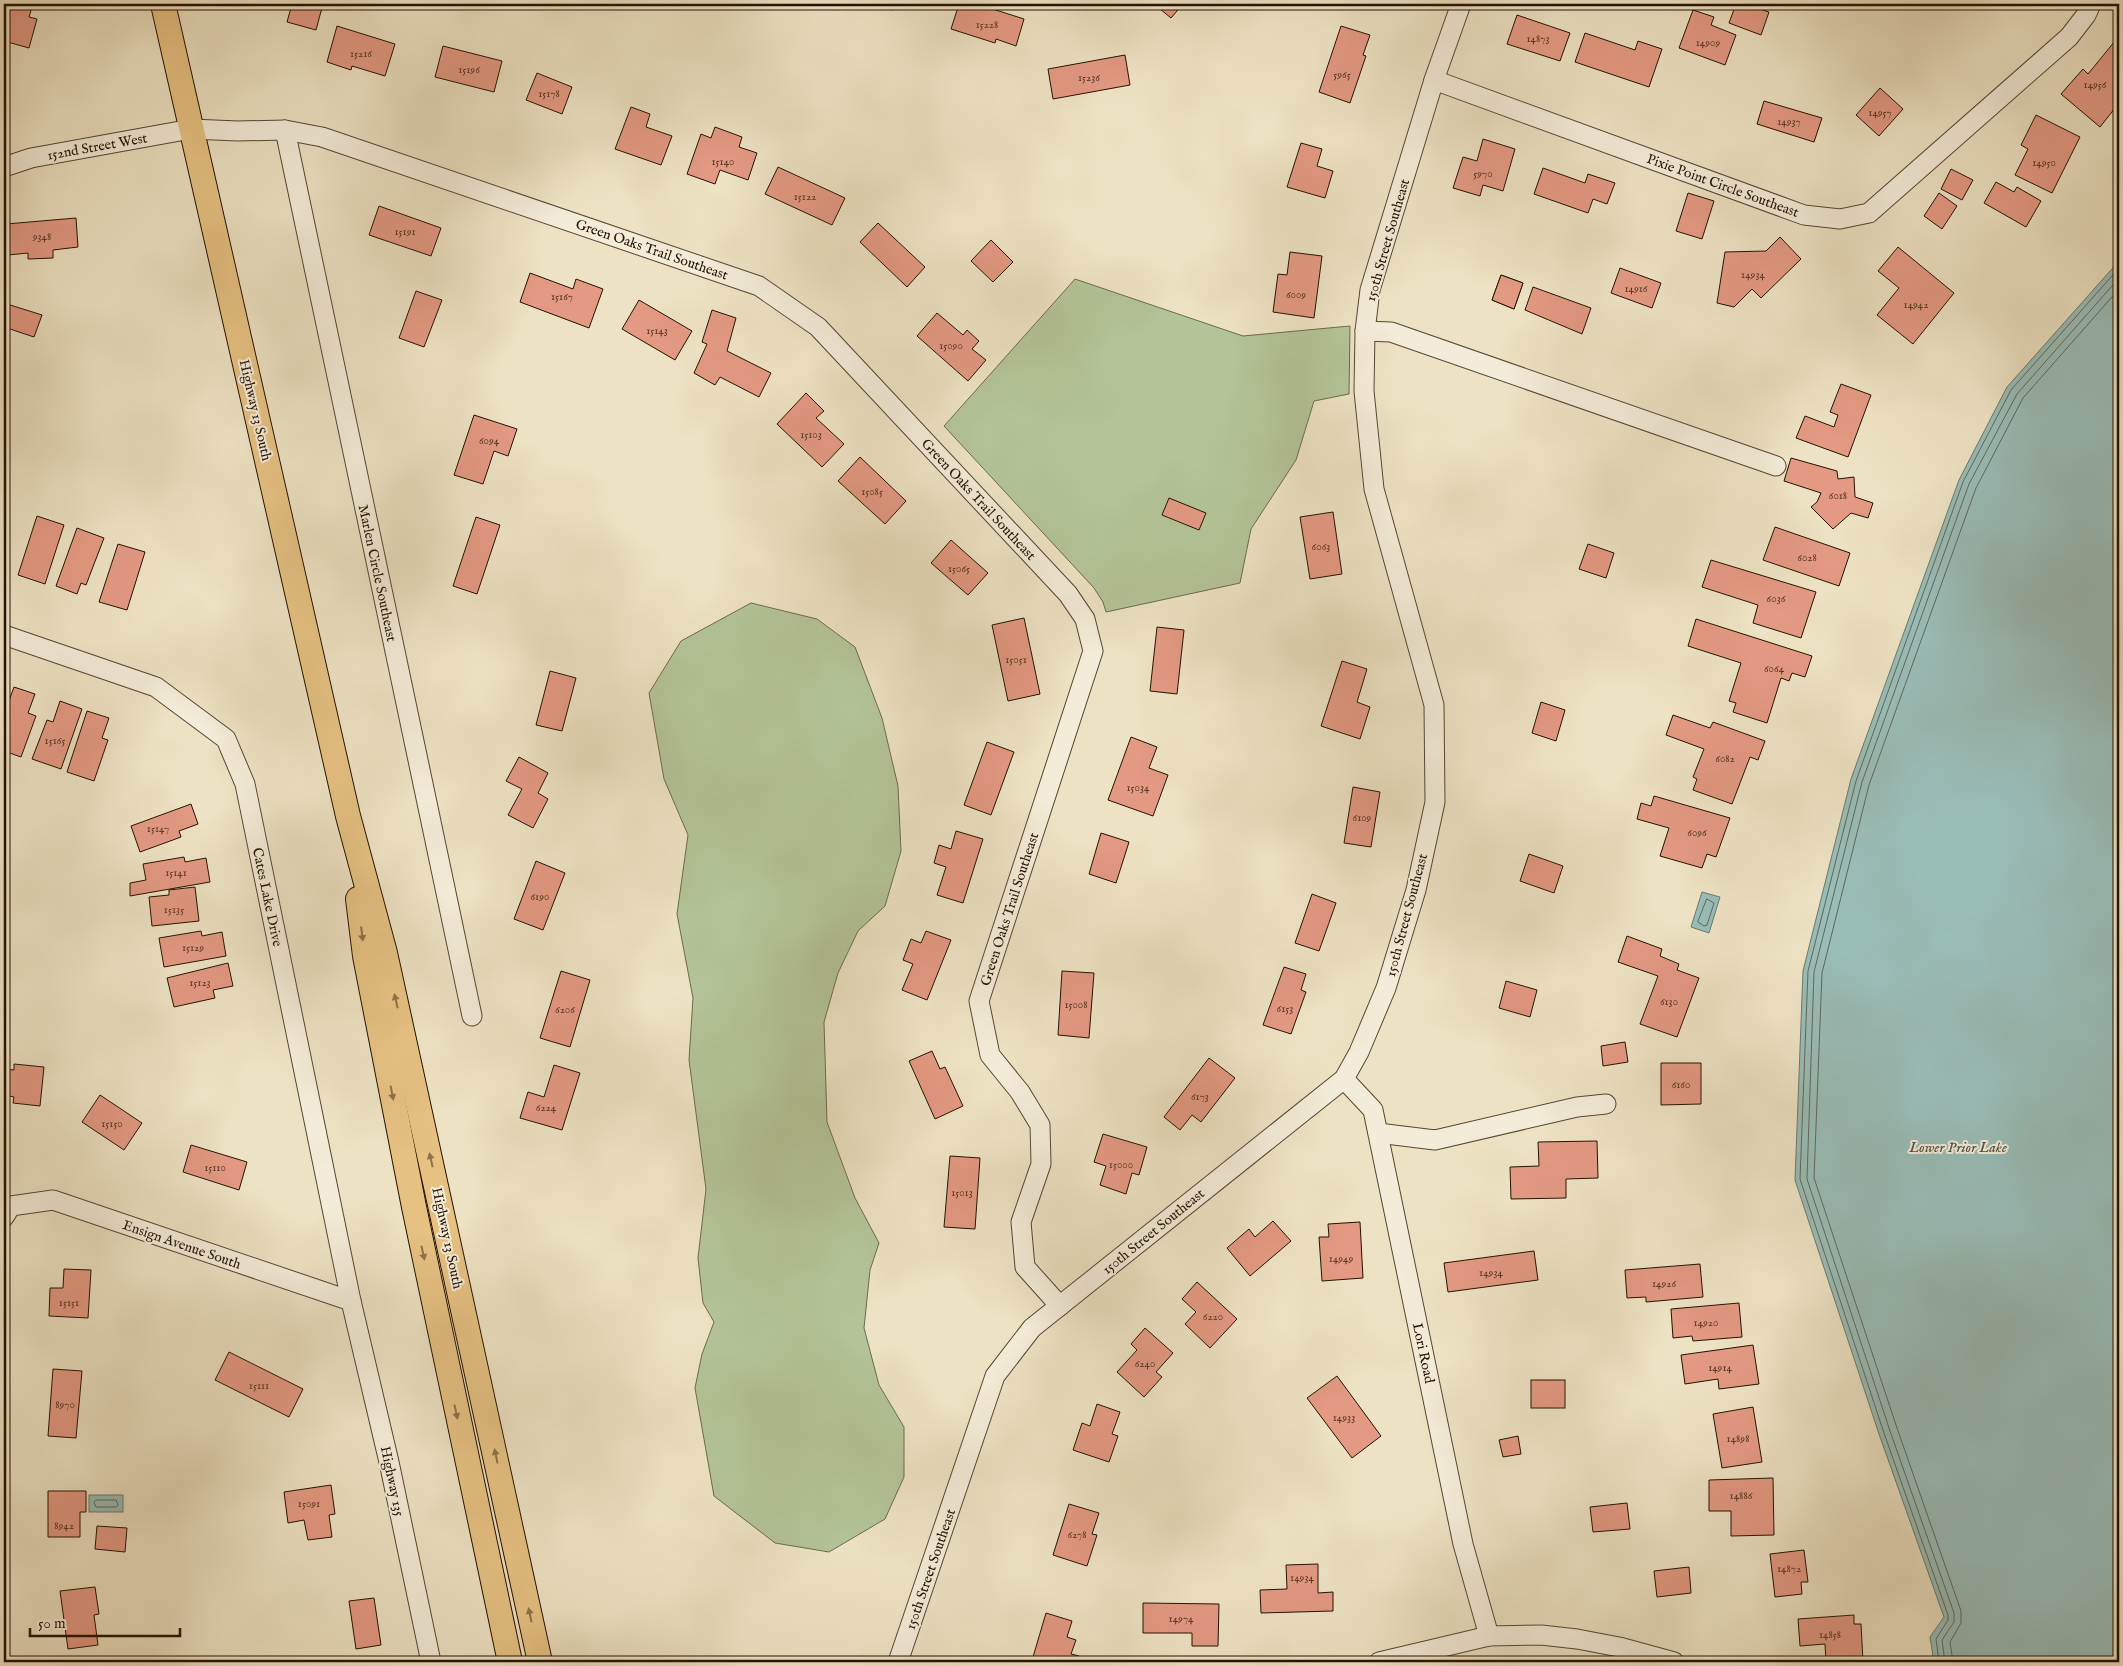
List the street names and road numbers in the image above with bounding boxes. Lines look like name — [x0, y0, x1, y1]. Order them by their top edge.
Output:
street label: 152nd Street West — [46, 129, 149, 165]
street label: Pixie Point Circle Southeast — [1644, 150, 1801, 222]
street label: 150th Street Southeast — [1362, 177, 1414, 304]
street label: Green Oaks Trail Southeast — [573, 215, 730, 285]
street label: Highway 13 South — [235, 358, 276, 463]
street label: Green Oaks Trail Southeast — [917, 435, 1040, 564]
street label: Marlen Circle Southeast — [354, 503, 400, 643]
street label: Green Oaks Trail Southeast — [977, 830, 1043, 988]
street label: Cates Lake Drive — [248, 846, 286, 949]
street label: 150th Street Southeast — [1382, 852, 1432, 979]
street label: 150th Street Southeast — [1099, 1185, 1209, 1279]
street label: Highway 13 South — [427, 1186, 467, 1291]
street label: Ensign Avenue South — [120, 1216, 244, 1274]
street label: Lori Road — [1408, 1321, 1438, 1386]
street label: Highway 135 — [376, 1445, 408, 1518]
street label: 150th Street Southeast — [902, 1506, 960, 1632]

